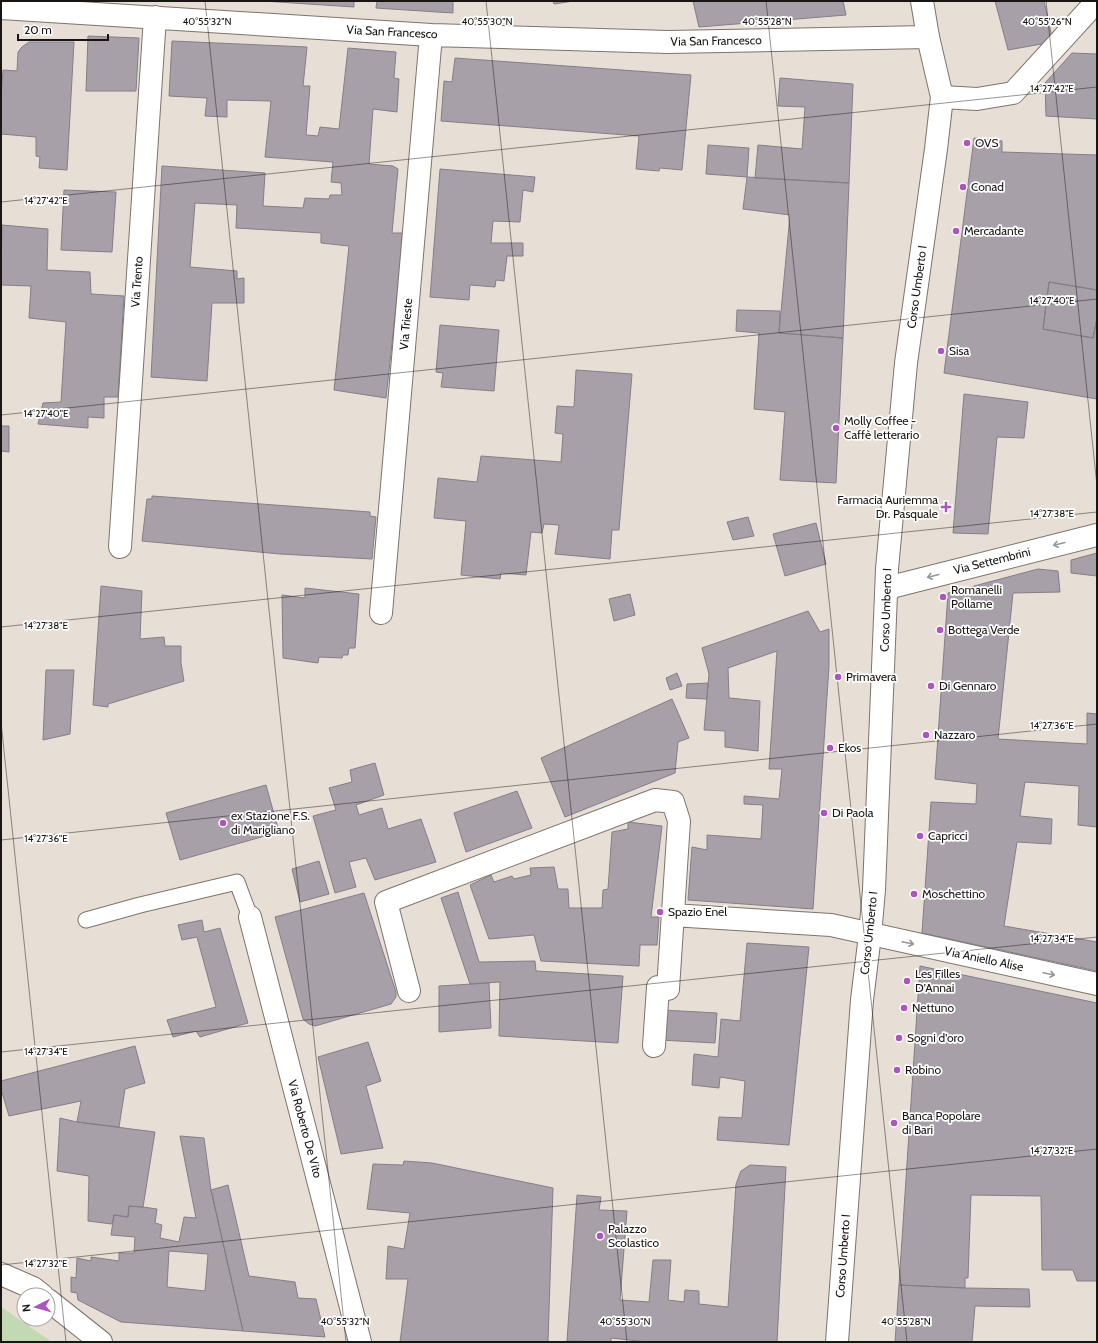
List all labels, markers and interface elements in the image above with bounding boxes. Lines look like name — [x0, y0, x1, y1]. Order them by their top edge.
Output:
text: 40°55'32"N — [182, 15, 232, 28]
text: 40°55'30"N — [462, 15, 512, 28]
text: 40°55'28"N — [742, 15, 792, 28]
text: 40°55'26"N — [1022, 15, 1072, 28]
scale bar — [18, 16, 108, 42]
text: 20 m — [24, 22, 52, 37]
street label: Via San Francesco — [346, 22, 438, 41]
street label: Via San Francesco — [670, 32, 762, 49]
text: 14°27'42"E — [1030, 82, 1074, 95]
place label: OVS — [975, 135, 998, 150]
marker: OVS — [962, 138, 972, 148]
place label: Conad — [971, 179, 1004, 194]
marker: Conad — [958, 182, 968, 192]
text: 14°27'42"E — [24, 194, 68, 207]
place label: Mercadante — [964, 223, 1024, 238]
marker: Mercadante — [951, 226, 961, 236]
street label: Corso Umberto I — [903, 244, 930, 329]
street label: Via Trento — [127, 256, 146, 308]
text: 14°27'40"E — [1029, 294, 1075, 307]
street label: Via Trieste — [396, 298, 415, 350]
place label: Sisa — [949, 343, 969, 358]
marker: Sisa — [936, 346, 946, 356]
text: 14°27'40"E — [23, 407, 69, 420]
place label: Molly Coffee - Caffè letterario — [844, 413, 920, 442]
marker: Molly Coffee - Caffè letterario — [831, 423, 841, 433]
place label: Farmacia Auriemma Dr. Pasquale — [837, 492, 938, 521]
marker: Farmacia Auriemma Dr. Pasquale — [941, 502, 951, 512]
text: 14°27'38"E — [1030, 507, 1074, 520]
one-way arrow — [1053, 541, 1066, 549]
street label: Via Settembrini — [952, 544, 1032, 577]
street label: Corso Umberto I — [877, 568, 894, 652]
one-way arrow — [927, 573, 940, 581]
place label: Romanelli Pollame — [951, 582, 1002, 611]
marker: Romanelli Pollame — [938, 592, 948, 602]
text: 14°27'38"E — [24, 619, 68, 632]
place label: Bottega Verde — [948, 622, 1020, 637]
marker: Bottega Verde — [935, 625, 945, 635]
place label: Primavera — [846, 669, 897, 684]
marker: Primavera — [833, 672, 843, 682]
place label: Di Gennaro — [939, 678, 997, 693]
marker: Di Gennaro — [926, 681, 936, 691]
text: 14°27'36"E — [1030, 719, 1074, 732]
place label: Nazzaro — [934, 727, 976, 742]
marker: Nazzaro — [921, 730, 931, 740]
place label: Ekos — [838, 740, 861, 755]
marker: Ekos — [825, 743, 835, 753]
place label: Di Paola — [832, 805, 874, 820]
place label: ex Stazione F.S. di Marigliano — [231, 808, 310, 837]
marker: Di Paola — [819, 808, 829, 818]
marker: ex Stazione F.S. di Marigliano — [218, 818, 228, 828]
place label: Capricci — [928, 828, 968, 843]
marker: Capricci — [915, 831, 925, 841]
text: 14°27'36"E — [24, 832, 68, 845]
place label: Moschettino — [922, 886, 986, 901]
marker: Moschettino — [909, 889, 919, 899]
street label: Corso Umberto I — [857, 890, 880, 975]
place label: Spazio Enel — [668, 904, 727, 919]
marker: Spazio Enel — [655, 907, 665, 917]
text: 14°27'34"E — [1030, 932, 1074, 945]
one-way arrow — [901, 939, 914, 947]
street label: Via Aniello Alise — [943, 943, 1025, 974]
place label: Les Filles D'Annai — [915, 966, 960, 995]
one-way arrow — [1042, 970, 1055, 978]
marker: Les Filles D'Annai — [902, 976, 912, 986]
place label: Nettuno — [912, 1000, 955, 1015]
marker: Nettuno — [899, 1003, 909, 1013]
place label: Sogni d'oro — [907, 1030, 964, 1045]
marker: Sogni d'oro — [894, 1033, 904, 1043]
text: 14°27'34"E — [24, 1045, 68, 1058]
place label: Robino — [905, 1062, 942, 1077]
marker: Robino — [892, 1065, 902, 1075]
street label: Via Roberto De Vito — [285, 1078, 326, 1180]
place label: Banca Popolare di Bari — [902, 1108, 981, 1137]
marker: Banca Popolare di Bari — [889, 1118, 899, 1128]
text: 14°27'32"E — [1030, 1144, 1074, 1157]
street label: Corso Umberto I — [832, 1214, 853, 1298]
place label: Palazzo Scolastico — [608, 1221, 659, 1250]
marker: Palazzo Scolastico — [595, 1231, 605, 1241]
text: 14°27'32"E — [24, 1257, 68, 1270]
north arrow — [16, 1287, 56, 1327]
text: N — [19, 1303, 33, 1313]
text: 40°55'32"N — [320, 1315, 370, 1328]
text: 40°55'30"N — [600, 1315, 650, 1328]
text: 40°55'28"N — [881, 1315, 931, 1328]

